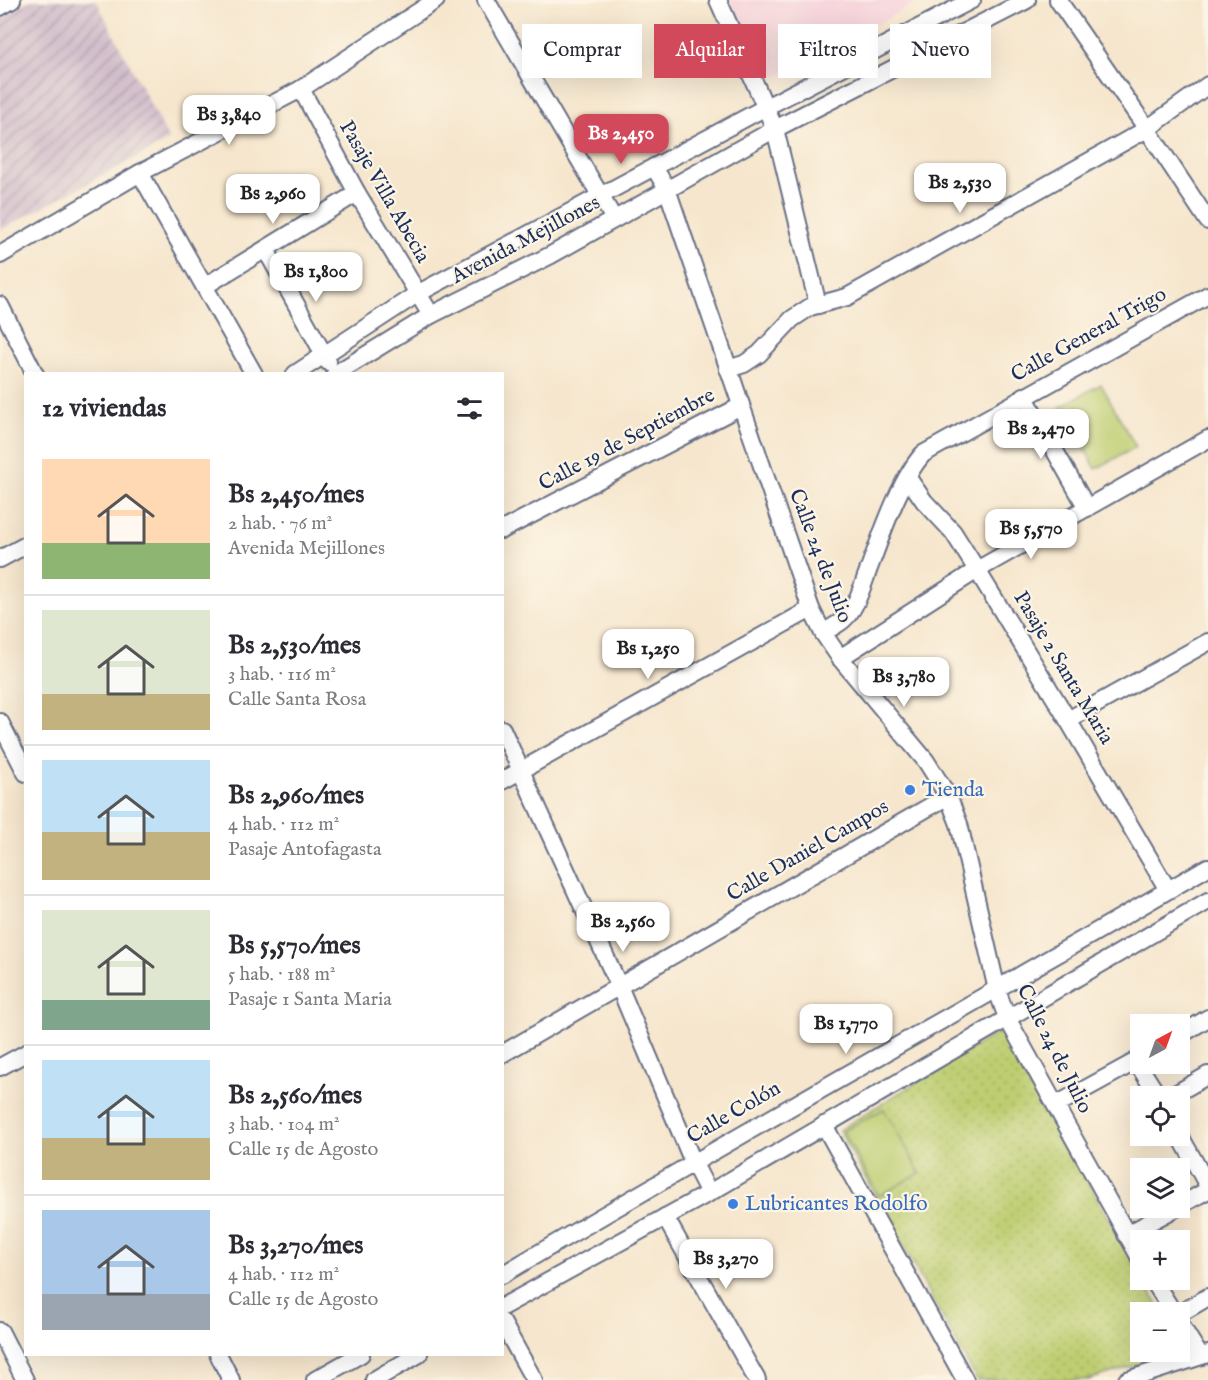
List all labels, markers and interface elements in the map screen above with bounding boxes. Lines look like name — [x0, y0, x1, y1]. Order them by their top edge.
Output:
chip: Comprar — [522, 24, 642, 78]
chip: Alquilar — [654, 24, 766, 78]
chip: Filtros — [778, 24, 878, 78]
chip: Nuevo — [890, 24, 991, 78]
pin: Bs 3,840 — [167, 95, 291, 146]
text: Bs 3,840 — [197, 102, 261, 127]
pin: Bs 2,450 — [559, 114, 683, 165]
street label: Pasaje Villa Abecia — [332, 116, 436, 269]
text: Bs 2,450 — [588, 121, 654, 146]
pin: Bs 2,530 — [898, 163, 1022, 214]
text: Bs 2,530 — [928, 170, 992, 195]
pin: Bs 2,960 — [211, 174, 335, 225]
text: Bs 2,960 — [240, 181, 306, 206]
street label: Avenida Mejillones — [446, 189, 605, 291]
pin: Bs 1,800 — [254, 252, 378, 303]
text: Bs 1,800 — [284, 259, 348, 284]
street label: Calle General Trigo — [1007, 281, 1171, 389]
street label: Calle 19 de Septiembre — [534, 382, 720, 498]
text: 12 viviendas — [42, 392, 166, 425]
icon: filters — [453, 392, 486, 425]
pin: Bs 2,470 — [979, 409, 1103, 460]
text: Bs 2,470 — [1007, 416, 1075, 441]
text: Bs 2,450/mes — [228, 478, 364, 511]
icon: home — [90, 483, 162, 555]
street label: Calle 24 de Julio — [782, 485, 858, 627]
pin: Bs 5,570 — [969, 509, 1093, 560]
text: 2 hab. · 76 m² — [228, 511, 332, 536]
text: Bs 5,570 — [999, 516, 1063, 541]
text: Avenida Mejillones — [228, 536, 385, 561]
street label: Pasaje 2 Santa Maria — [1007, 586, 1120, 750]
text: Bs 2,530/mes — [228, 629, 361, 662]
pin: Bs 1,250 — [586, 629, 710, 680]
icon: home — [90, 634, 162, 706]
text: Bs 1,250 — [616, 636, 680, 661]
pin: Bs 3,780 — [842, 657, 966, 708]
text: 3 hab. · 116 m² — [228, 662, 336, 687]
text: Bs 3,780 — [872, 664, 936, 689]
text: Calle Santa Rosa — [228, 687, 366, 712]
place label: Tienda — [922, 777, 985, 804]
text: Bs 2,960/mes — [228, 779, 364, 812]
marker: Tienda — [903, 783, 917, 797]
icon: home — [90, 784, 162, 856]
street label: Calle Daniel Campos — [722, 794, 894, 908]
text: 4 hab. · 112 m² — [228, 812, 339, 837]
text: Pasaje Antofagasta — [228, 837, 382, 862]
pin: Bs 2,560 — [561, 902, 685, 953]
text: Bs 2,560 — [591, 909, 655, 934]
text: Bs 5,570/mes — [228, 929, 361, 962]
icon: home — [90, 934, 162, 1006]
text: 5 hab. · 188 m² — [228, 962, 336, 987]
street label: Calle 24 de Julio — [1010, 980, 1098, 1118]
text: Pasaje 1 Santa Maria — [228, 987, 392, 1012]
pin: Bs 1,770 — [784, 1004, 908, 1055]
text: Bs 1,770 — [814, 1011, 878, 1036]
north arrow — [1130, 1014, 1190, 1074]
map controls — [1130, 1014, 1190, 1362]
street label: Calle Colón — [682, 1075, 786, 1151]
text: Bs 2,560/mes — [228, 1079, 362, 1112]
icon: home — [90, 1084, 162, 1156]
button: locate — [1130, 1086, 1190, 1146]
text: 3 hab. · 104 m² — [228, 1112, 340, 1137]
text: Calle 15 de Agosto — [228, 1137, 378, 1162]
button: layers — [1130, 1158, 1190, 1218]
place label: Lubricantes Rodolfo — [745, 1191, 927, 1218]
marker: Lubricantes Rodolfo — [726, 1197, 740, 1211]
text: Bs 3,270/mes — [228, 1229, 363, 1262]
button: + — [1130, 1230, 1190, 1290]
icon: home — [90, 1234, 162, 1306]
pin: Bs 3,270 — [664, 1239, 788, 1290]
text: Bs 3,270 — [693, 1246, 759, 1271]
text: 4 hab. · 112 m² — [228, 1262, 339, 1287]
text: Calle 15 de Agosto — [228, 1287, 378, 1312]
button: − — [1130, 1302, 1190, 1362]

